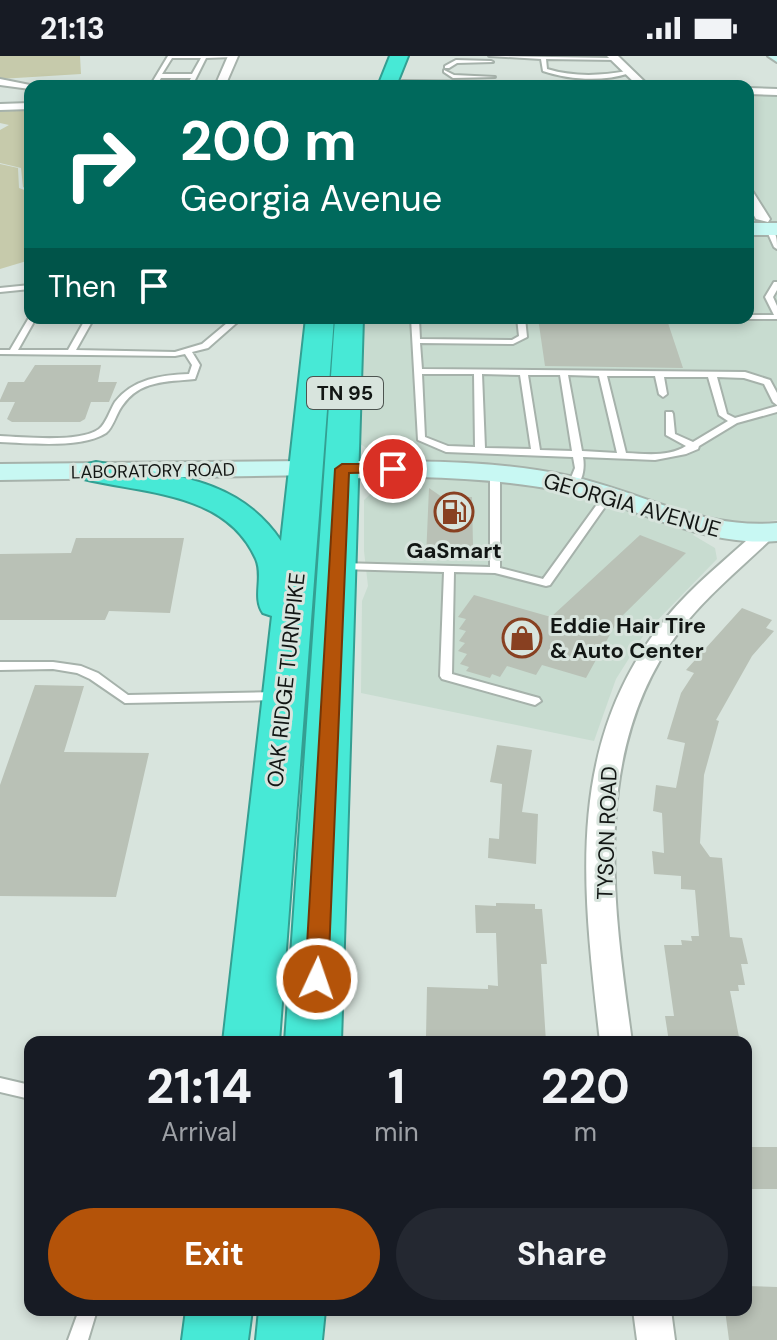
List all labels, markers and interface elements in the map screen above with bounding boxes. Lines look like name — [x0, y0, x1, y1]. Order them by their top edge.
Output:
text: 21:13 — [40, 9, 105, 48]
text: 200 m — [180, 104, 357, 177]
icon: right — [48, 112, 152, 216]
text: Georgia Avenue — [180, 175, 442, 222]
icon: arrive — [132, 264, 176, 308]
text: Then — [48, 267, 116, 306]
road number: TN 95 — [307, 377, 383, 409]
pin — [359, 435, 427, 503]
icon: arrive — [371, 447, 415, 491]
street label: LABORATORY ROAD — [71, 458, 235, 484]
street label: GEORGIA AVENUE — [540, 466, 724, 544]
fuel station icon: GaSmart — [433, 491, 475, 533]
place label: GaSmart — [406, 536, 502, 565]
street label: OAK RIDGE TURNPIKE — [260, 571, 312, 789]
place label: Eddie Hair Tire & Auto Center — [550, 611, 706, 665]
shop icon: Eddie Hair Tire & Auto Center — [501, 617, 543, 659]
street label: TYSON ROAD — [590, 766, 624, 900]
position arrow — [275, 937, 359, 1021]
text: 21:14 — [146, 1055, 252, 1118]
text: 1 — [388, 1055, 405, 1118]
text: 220 — [541, 1055, 630, 1118]
text: Arrival — [161, 1115, 237, 1149]
text: min — [374, 1115, 419, 1149]
text: m — [574, 1115, 597, 1149]
button: Exit — [48, 1208, 380, 1300]
button: Share — [396, 1208, 728, 1300]

